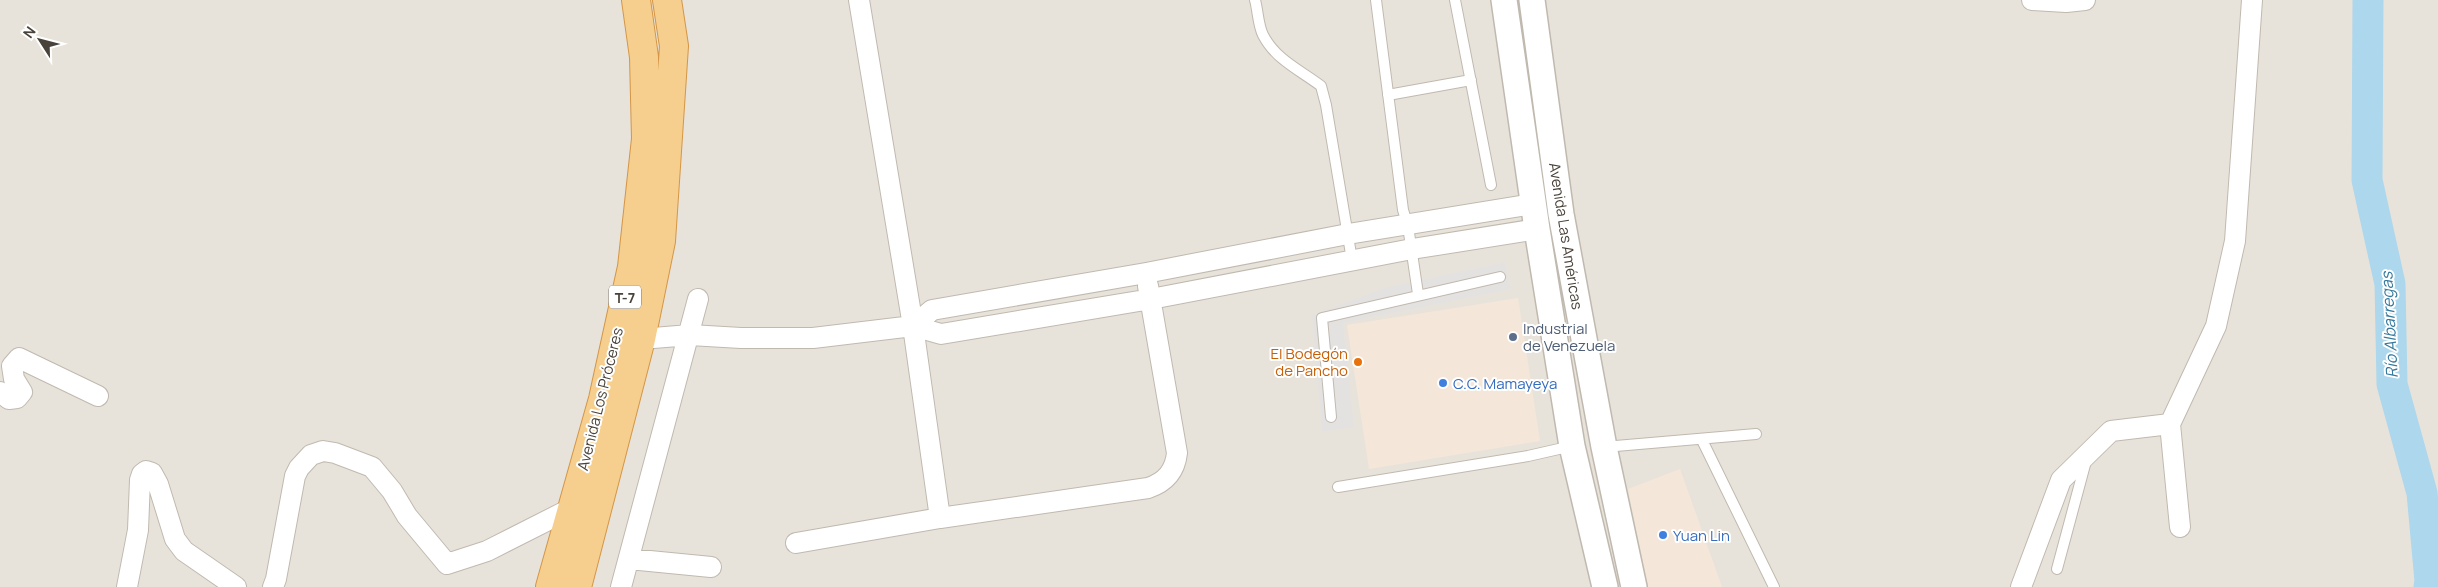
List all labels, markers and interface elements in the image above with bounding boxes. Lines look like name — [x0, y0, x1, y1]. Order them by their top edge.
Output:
north arrow — [15, 15, 65, 65]
text: N — [18, 22, 40, 42]
street label: Avenida Las Américas — [1544, 161, 1588, 311]
water label: Río Albarregas — [2375, 270, 2403, 379]
road number: T-7 — [609, 286, 641, 308]
place label: Industrial de Venezuela — [1523, 318, 1615, 356]
street label: Avenida Los Próceres — [572, 325, 628, 473]
marker: Industrial de Venezuela — [1507, 331, 1519, 343]
place label: El Bodegón de Pancho — [1271, 343, 1348, 381]
marker: El Bodegón de Pancho — [1352, 356, 1364, 368]
place label: C.C. Mamayeya — [1453, 373, 1557, 394]
marker: C.C. Mamayeya — [1437, 377, 1449, 389]
place label: Yuan Lin — [1673, 525, 1730, 546]
marker: Yuan Lin — [1657, 529, 1669, 541]

